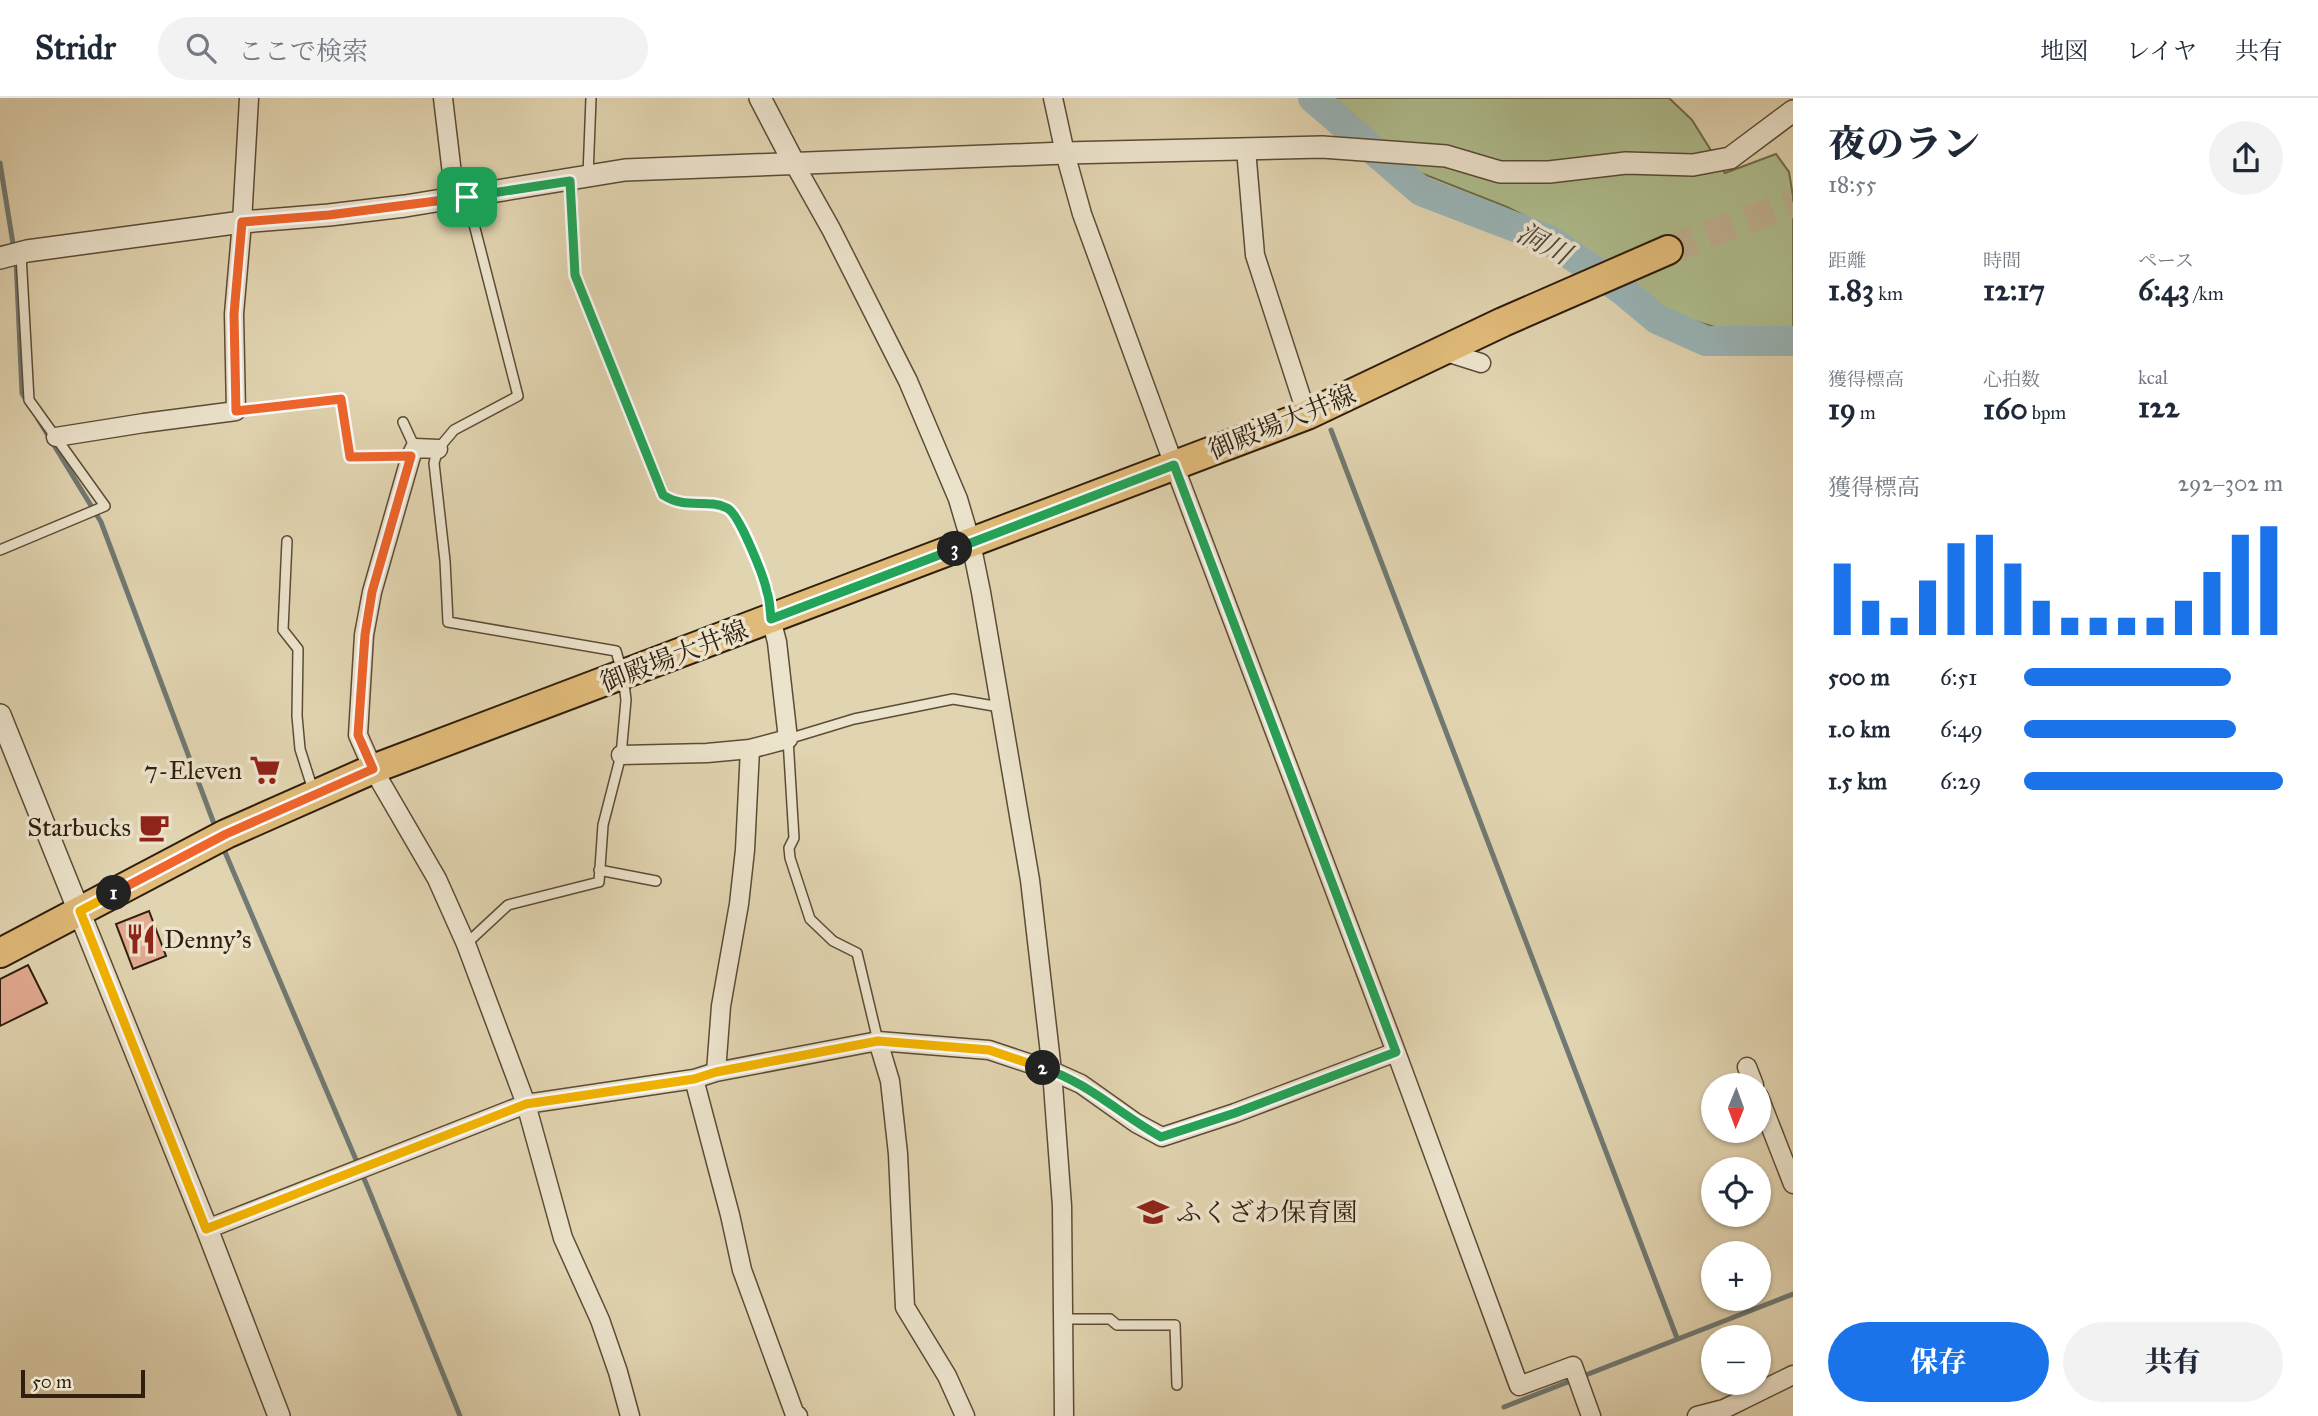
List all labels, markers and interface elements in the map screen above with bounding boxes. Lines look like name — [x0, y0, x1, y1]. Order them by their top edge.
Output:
search box — [158, 17, 648, 80]
text: Stridr — [35, 28, 116, 68]
icon: search — [182, 29, 220, 67]
text: ここで検索 — [238, 35, 368, 67]
text: 地図 — [2040, 36, 2088, 66]
text: レイヤ — [2126, 36, 2197, 66]
text: 共有 — [2235, 36, 2283, 66]
text: 夜のラン — [1828, 121, 1980, 167]
button: share — [2209, 121, 2283, 195]
pin — [437, 167, 497, 227]
text: 18:55 — [1828, 170, 1877, 198]
icon: arrive — [448, 178, 486, 216]
water label: 洞川 — [1511, 215, 1579, 273]
text: 距離 — [1828, 249, 1866, 272]
text: 時間 — [1983, 249, 2021, 272]
text: ペース — [2138, 249, 2194, 272]
text: 1.83 — [1828, 272, 1874, 308]
text: 12:17 — [1983, 272, 2045, 308]
text: 6:43 — [2138, 272, 2190, 308]
text: km — [1874, 282, 1903, 305]
text: /km — [2190, 282, 2224, 305]
text: kcal — [2138, 366, 2168, 389]
text: 獲得標高 — [1828, 368, 1904, 391]
text: 心拍数 — [1983, 368, 2040, 391]
street label: 御殿場大井線 — [1204, 378, 1360, 466]
text: 122 — [2138, 389, 2179, 425]
text: 19 — [1828, 391, 1856, 427]
text: 160 — [1983, 391, 2028, 427]
text: m — [1856, 401, 1876, 424]
text: bpm — [2028, 401, 2066, 424]
text: 292–302 m — [2178, 469, 2283, 497]
text: 獲得標高 — [1828, 473, 1920, 501]
pin: 3 — [937, 532, 972, 566]
text: 3 — [951, 537, 958, 560]
street label: 御殿場大井線 — [595, 613, 753, 699]
text: 500 m — [1828, 663, 1890, 691]
text: 6:51 — [1940, 663, 1977, 691]
text: 1.0 km — [1828, 715, 1890, 743]
text: 6:49 — [1940, 715, 1983, 743]
supermarket icon: 7-Eleven — [248, 753, 282, 787]
place label: 7-Eleven — [144, 754, 242, 786]
text: 1.5 km — [1828, 767, 1887, 795]
text: 6:29 — [1940, 767, 1981, 795]
cafe icon: Starbucks — [137, 810, 171, 844]
place label: Starbucks — [27, 811, 131, 843]
pin: 1 — [96, 876, 132, 910]
text: 1 — [110, 881, 117, 904]
restaurant icon: Denny's — [124, 922, 158, 956]
place label: Denny's — [164, 923, 251, 955]
pin: 2 — [1026, 1051, 1060, 1086]
text: 2 — [1038, 1056, 1047, 1079]
north arrow — [1701, 1073, 1771, 1143]
map controls — [1701, 1073, 1771, 1395]
button: locate — [1701, 1157, 1771, 1227]
school or university icon: ふくざわ保育園 — [1136, 1195, 1170, 1229]
place label: ふくざわ保育園 — [1176, 1196, 1358, 1228]
button: + — [1701, 1241, 1771, 1311]
button: 保存 — [1828, 1322, 2049, 1402]
button: 共有 — [2063, 1322, 2283, 1402]
button: − — [1701, 1325, 1771, 1395]
scale bar — [21, 1367, 145, 1399]
text: 50 m — [32, 1370, 72, 1393]

